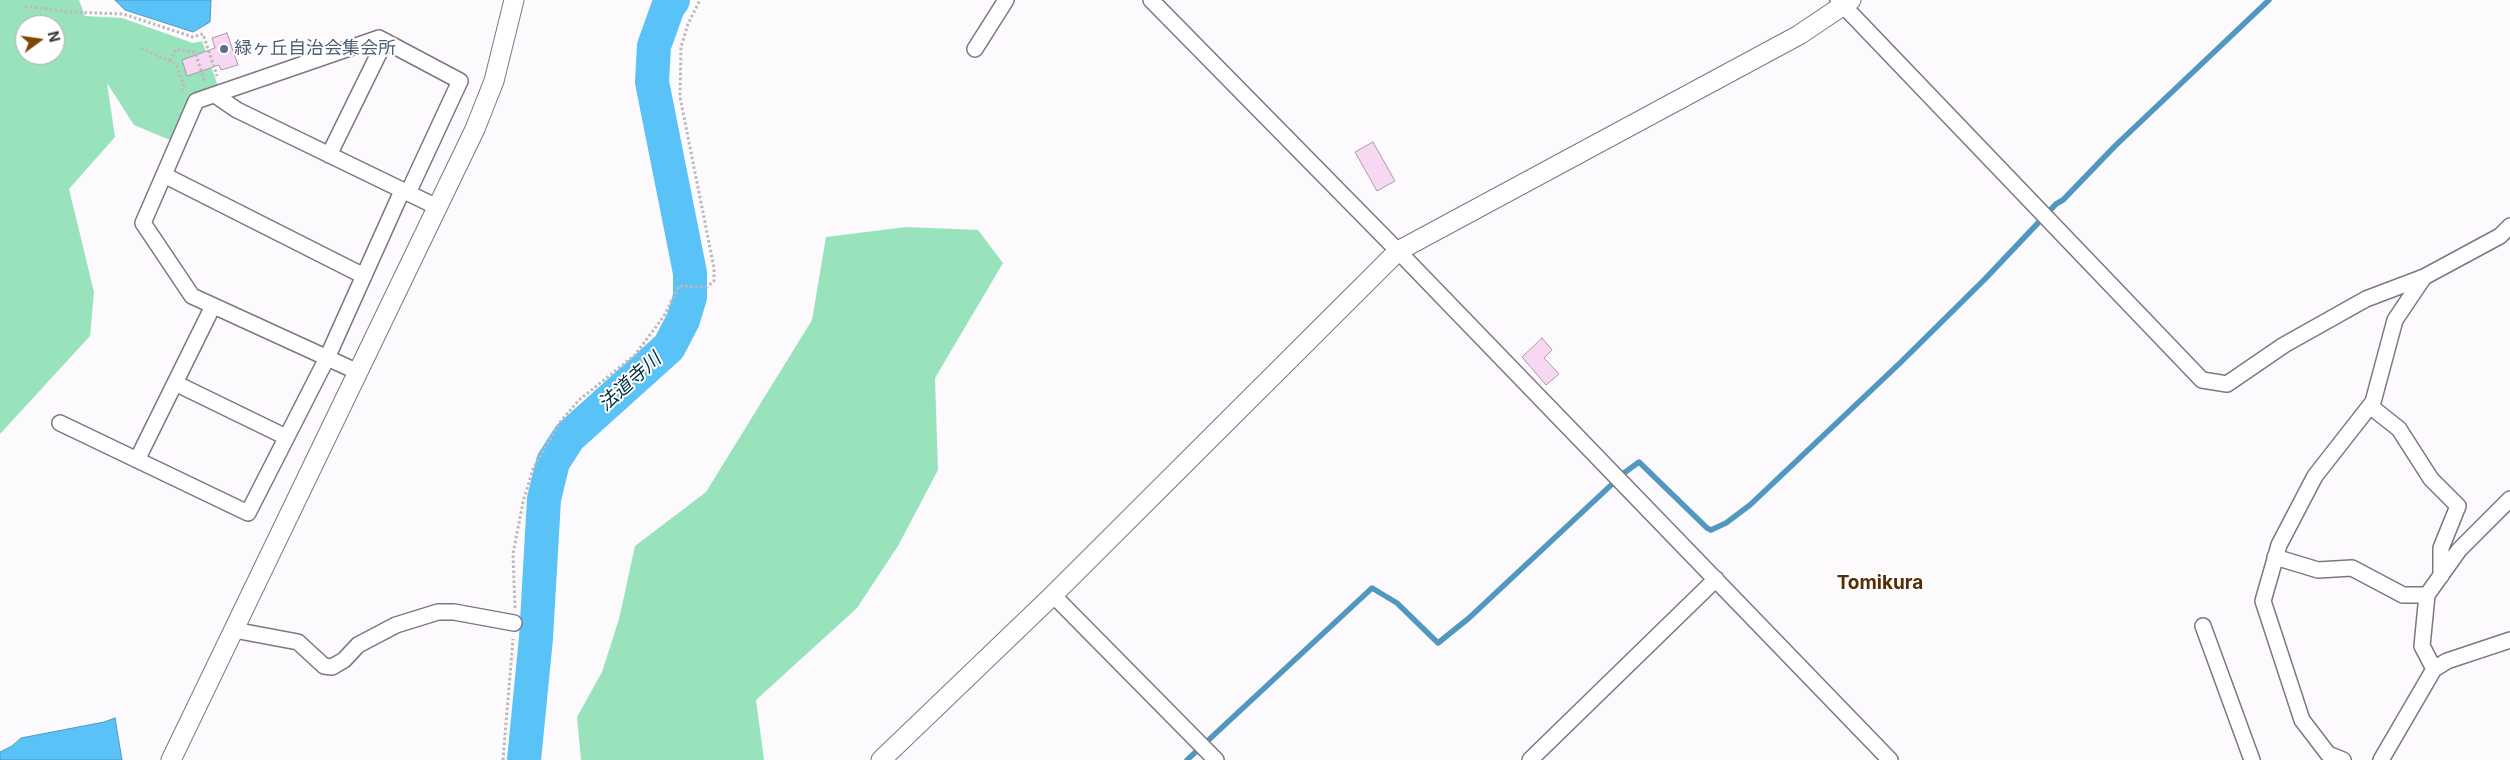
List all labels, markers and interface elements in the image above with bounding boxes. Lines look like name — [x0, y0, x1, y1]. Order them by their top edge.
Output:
north arrow — [15, 15, 65, 65]
text: N — [45, 29, 64, 44]
place label: 緑ヶ丘自治会集会所 — [234, 38, 396, 60]
marker: 緑ヶ丘自治会集会所 — [218, 43, 230, 55]
water label: 法道寺川 — [594, 348, 666, 416]
district label: Tomikura — [1837, 572, 1923, 594]

